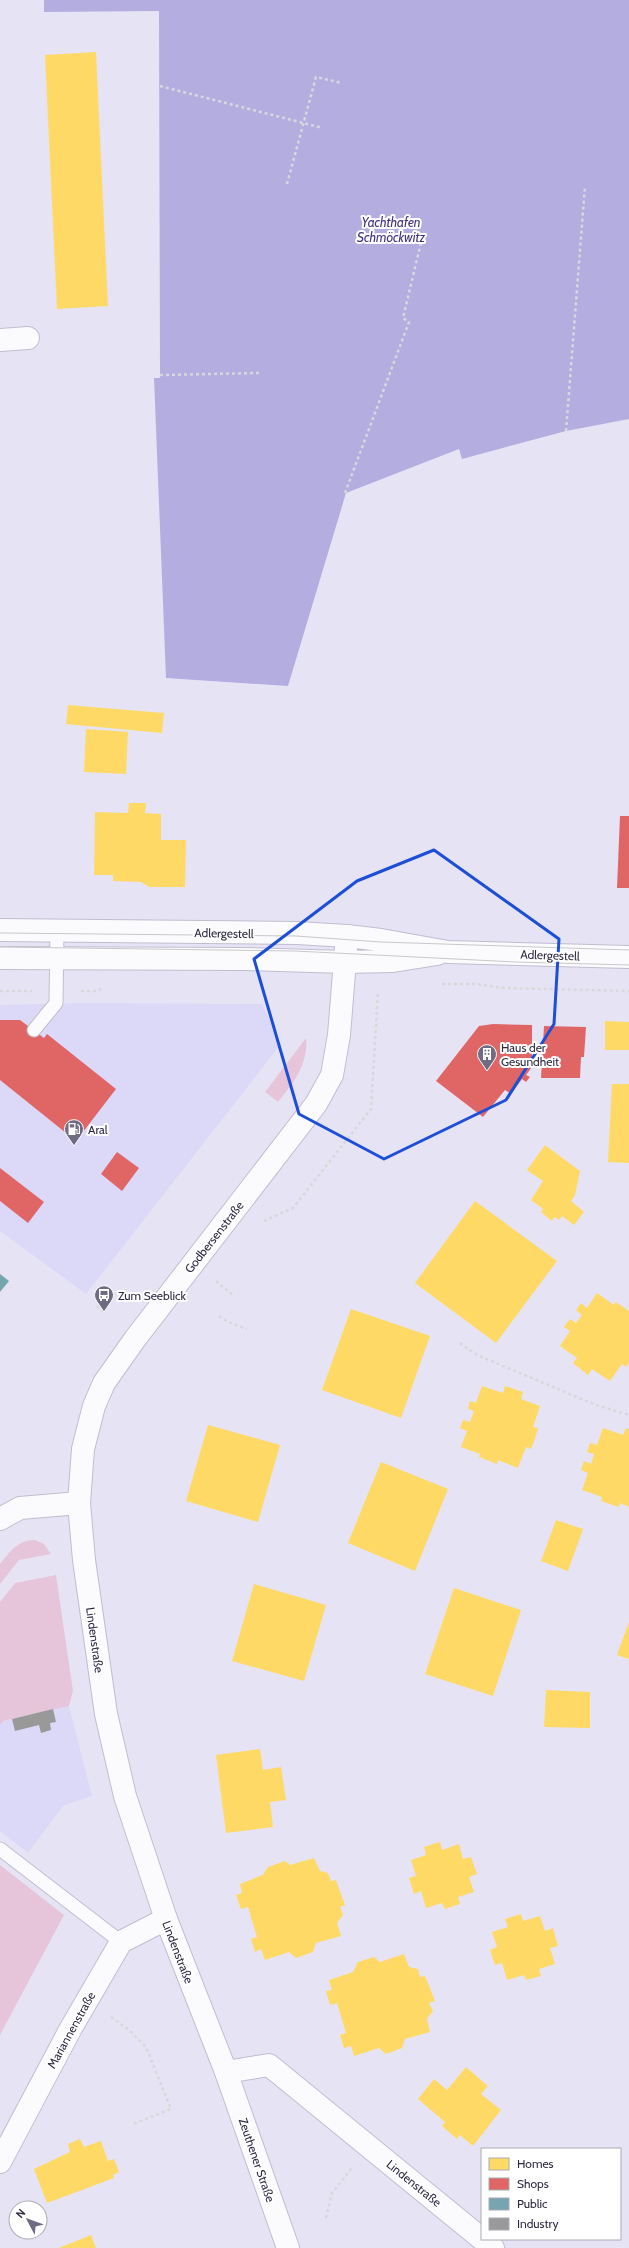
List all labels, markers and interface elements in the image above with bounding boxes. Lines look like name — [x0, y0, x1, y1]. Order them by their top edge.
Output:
water label: Yachthafen Schmöckwitz — [357, 214, 425, 245]
street label: Adlergestell — [194, 925, 254, 941]
street label: Adlergestell — [520, 946, 580, 964]
place label: Haus der Gesundheit — [501, 1040, 559, 1069]
building icon: Haus der Gesundheit — [476, 1043, 498, 1071]
fuel station icon: Aral — [63, 1118, 85, 1146]
place label: Aral — [88, 1122, 108, 1137]
street label: Godbersenstraße — [181, 1198, 247, 1276]
bus stop icon: Zum Seeblick — [93, 1284, 115, 1312]
place label: Zum Seeblick — [118, 1288, 186, 1303]
street label: Lindenstraße — [83, 1606, 107, 1674]
street label: Lindenstraße — [159, 1918, 197, 1986]
street label: Mariannenstraße — [44, 1989, 98, 2071]
street label: Zeuthener Straße — [236, 2116, 278, 2204]
legend — [481, 2148, 621, 2240]
street label: Lindenstraße — [384, 2156, 444, 2210]
text: Homes — [517, 2156, 554, 2171]
text: Shops — [517, 2176, 549, 2191]
text: Public — [517, 2196, 548, 2211]
north arrow — [8, 2200, 48, 2240]
text: N — [13, 2206, 28, 2221]
text: Industry — [517, 2216, 558, 2231]

